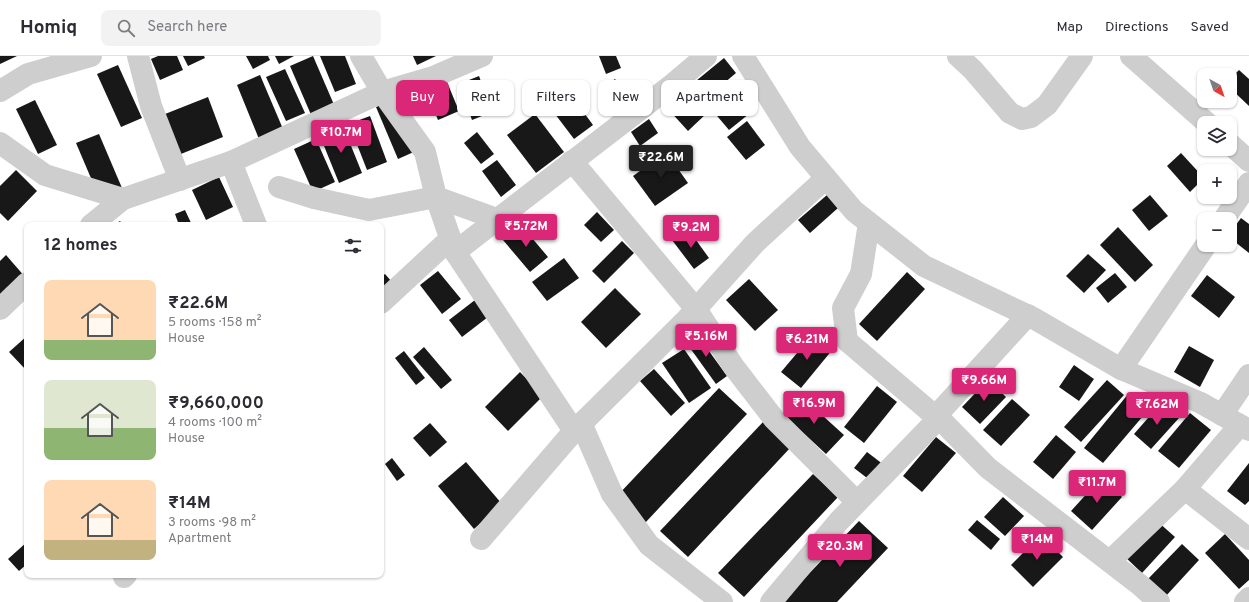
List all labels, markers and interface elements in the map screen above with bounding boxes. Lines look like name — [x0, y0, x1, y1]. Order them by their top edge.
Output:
search box — [101, 10, 381, 46]
text: Homiq — [20, 16, 77, 40]
icon: search — [115, 17, 137, 39]
text: Search here — [147, 18, 227, 37]
text: Map — [1057, 19, 1083, 36]
text: Directions — [1105, 19, 1169, 36]
text: Saved — [1191, 19, 1229, 36]
north arrow — [1197, 68, 1237, 108]
map controls — [1197, 68, 1237, 252]
chip: Buy — [396, 80, 449, 116]
chip: Rent — [457, 80, 514, 116]
chip: Filters — [522, 80, 590, 116]
chip: New — [598, 80, 653, 116]
chip: Apartment — [661, 80, 758, 116]
button: layers — [1197, 116, 1237, 156]
pin: ₹10.7M — [308, 120, 374, 154]
text: ₹10.7M — [320, 125, 362, 141]
pin: ₹22.6M — [628, 145, 694, 179]
text: ₹22.6M — [638, 150, 684, 166]
button: + — [1197, 164, 1237, 204]
button: − — [1197, 212, 1237, 252]
pin: ₹5.72M — [493, 214, 559, 248]
pin: ₹9.2M — [663, 215, 719, 249]
text: ₹5.72M — [504, 219, 548, 235]
text: ₹9.2M — [672, 220, 710, 236]
text: 12 homes — [44, 235, 118, 257]
icon: filters — [342, 235, 364, 257]
text: ₹22.6M — [168, 293, 228, 315]
icon: home — [76, 296, 124, 344]
text: 5 rooms · 158 m² — [168, 315, 261, 331]
pin: ₹5.16M — [673, 324, 739, 358]
pin: ₹6.21M — [774, 327, 840, 361]
text: ₹5.16M — [684, 329, 728, 345]
text: House — [168, 331, 205, 347]
text: ₹6.21M — [785, 332, 829, 348]
pin: ₹9.66M — [951, 368, 1017, 402]
text: ₹9.66M — [961, 373, 1007, 389]
pin: ₹16.9M — [781, 391, 847, 425]
pin: ₹7.62M — [1124, 392, 1190, 426]
text: ₹9,660,000 — [168, 393, 264, 415]
icon: home — [76, 396, 124, 444]
text: ₹16.9M — [792, 396, 836, 412]
text: ₹7.62M — [1135, 397, 1179, 413]
text: 4 rooms · 100 m² — [168, 415, 262, 431]
text: House — [168, 431, 205, 447]
pin: ₹11.7M — [1064, 470, 1130, 504]
text: ₹11.7M — [1078, 475, 1116, 491]
text: ₹14M — [168, 493, 211, 515]
icon: home — [76, 496, 124, 544]
text: 3 rooms · 98 m² — [168, 515, 256, 531]
pin: ₹14M — [1013, 527, 1061, 561]
text: Apartment — [168, 531, 231, 547]
text: ₹14M — [1021, 532, 1053, 548]
pin: ₹20.3M — [807, 534, 873, 568]
text: ₹20.3M — [817, 539, 863, 555]

